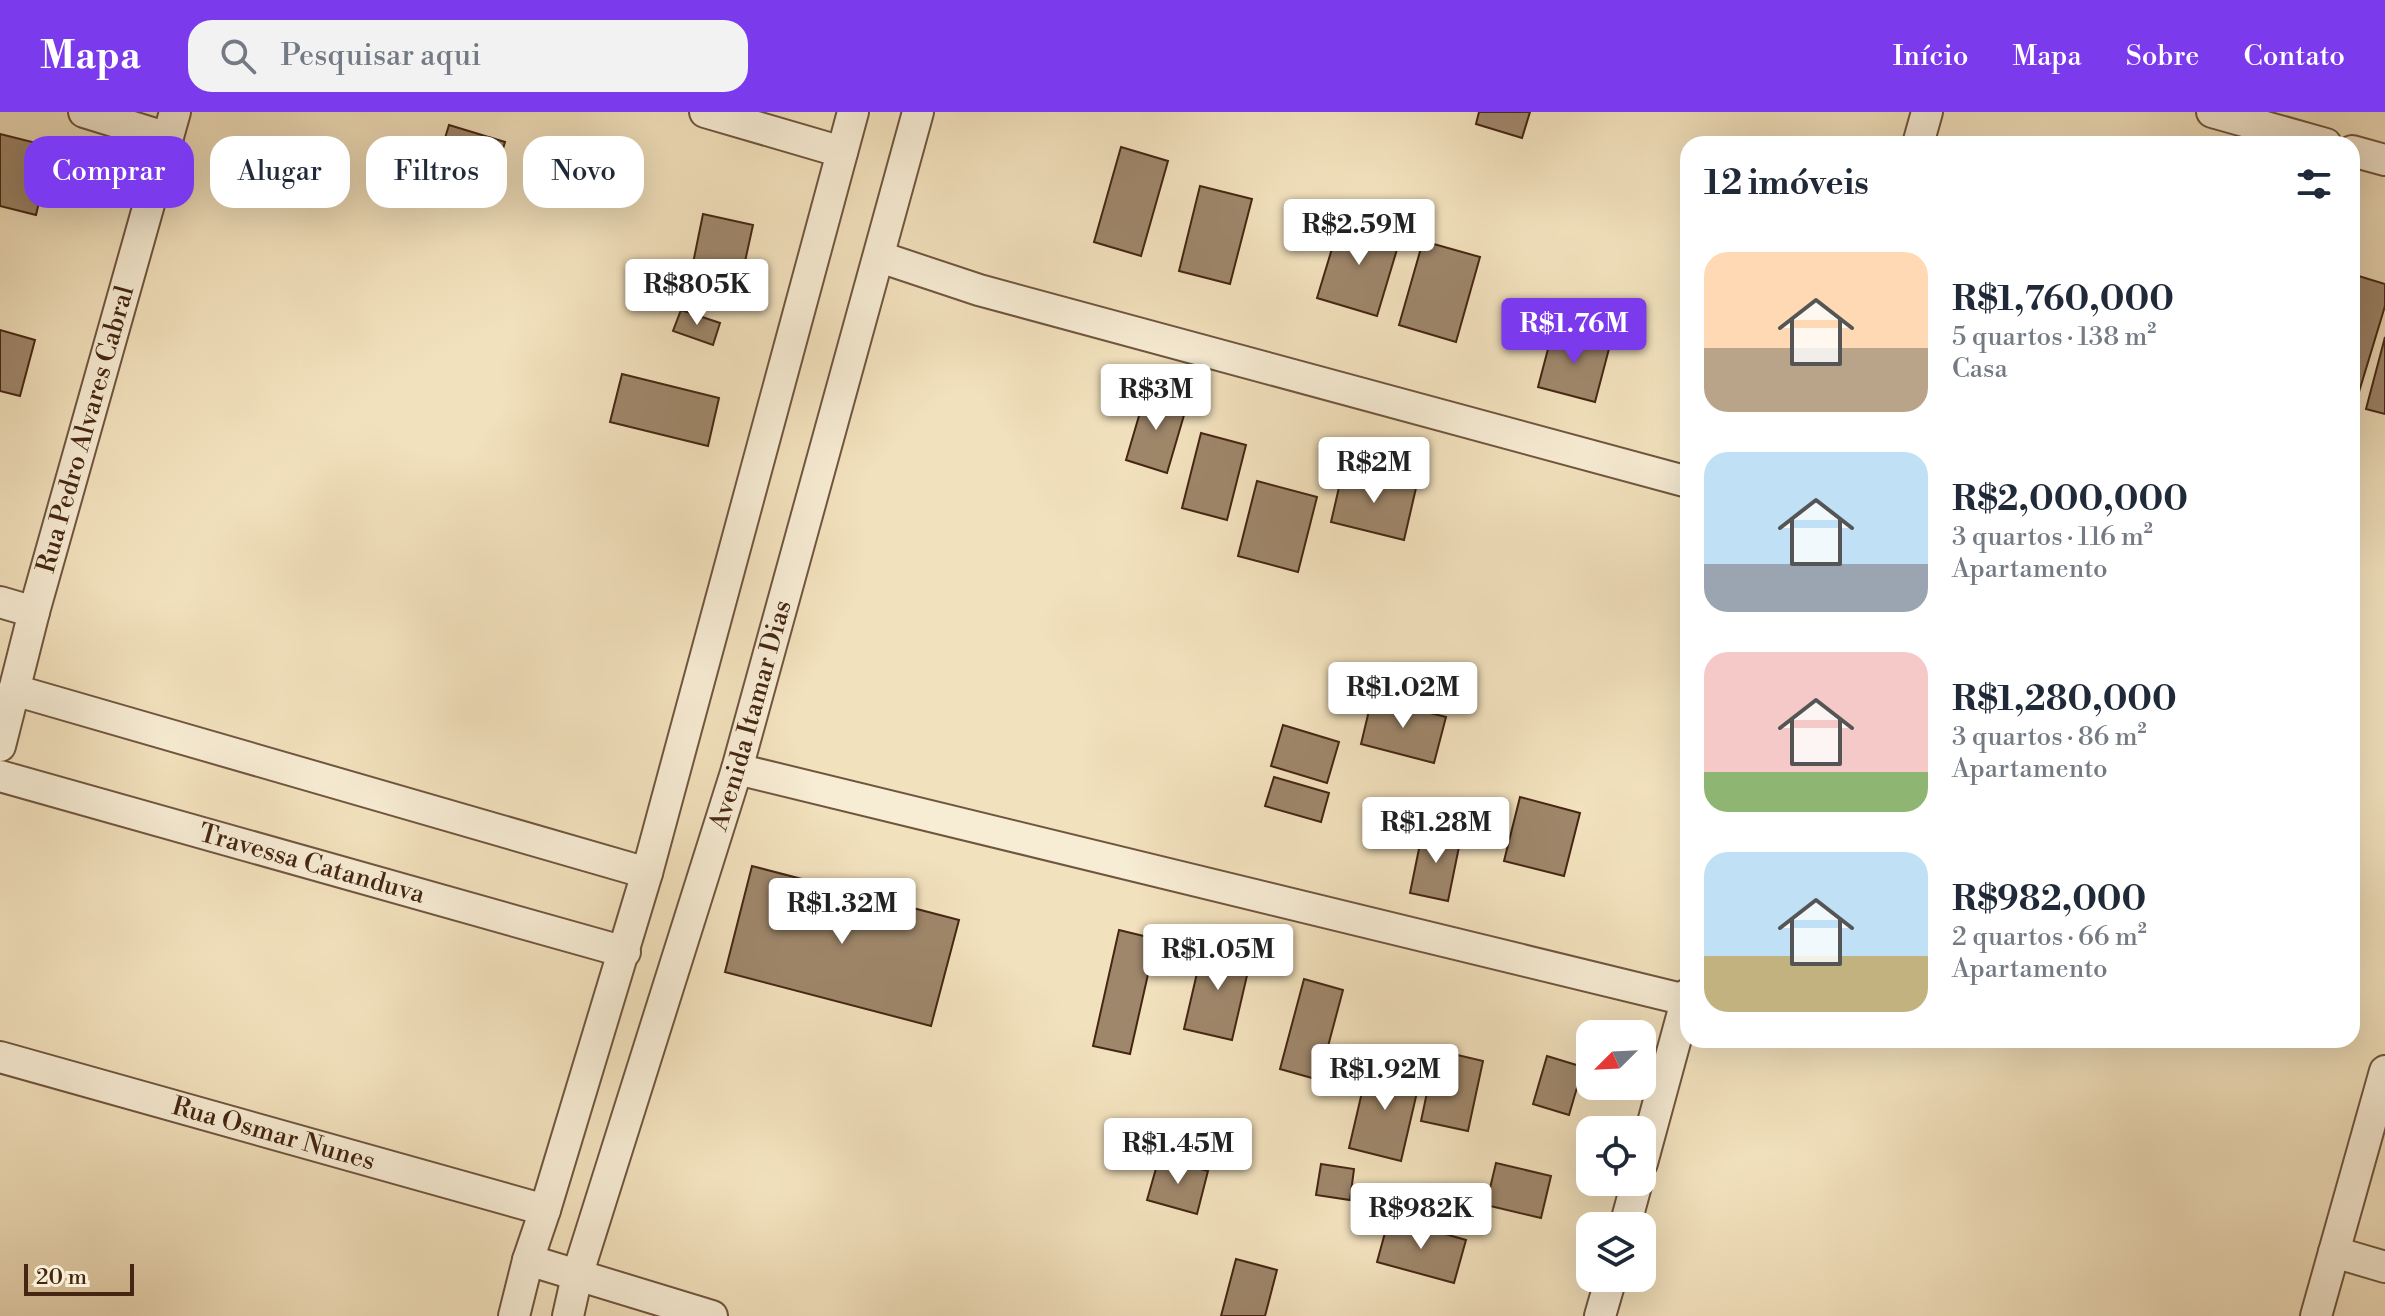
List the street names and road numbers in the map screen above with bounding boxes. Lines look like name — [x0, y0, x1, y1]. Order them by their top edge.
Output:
street label: Rua Pedro Alvares Cabral — [30, 282, 141, 577]
street label: Avenida Itamar Dias — [702, 597, 799, 836]
street label: Travessa Catanduva — [195, 817, 429, 911]
street label: Rua Osmar Nunes — [168, 1090, 379, 1177]

